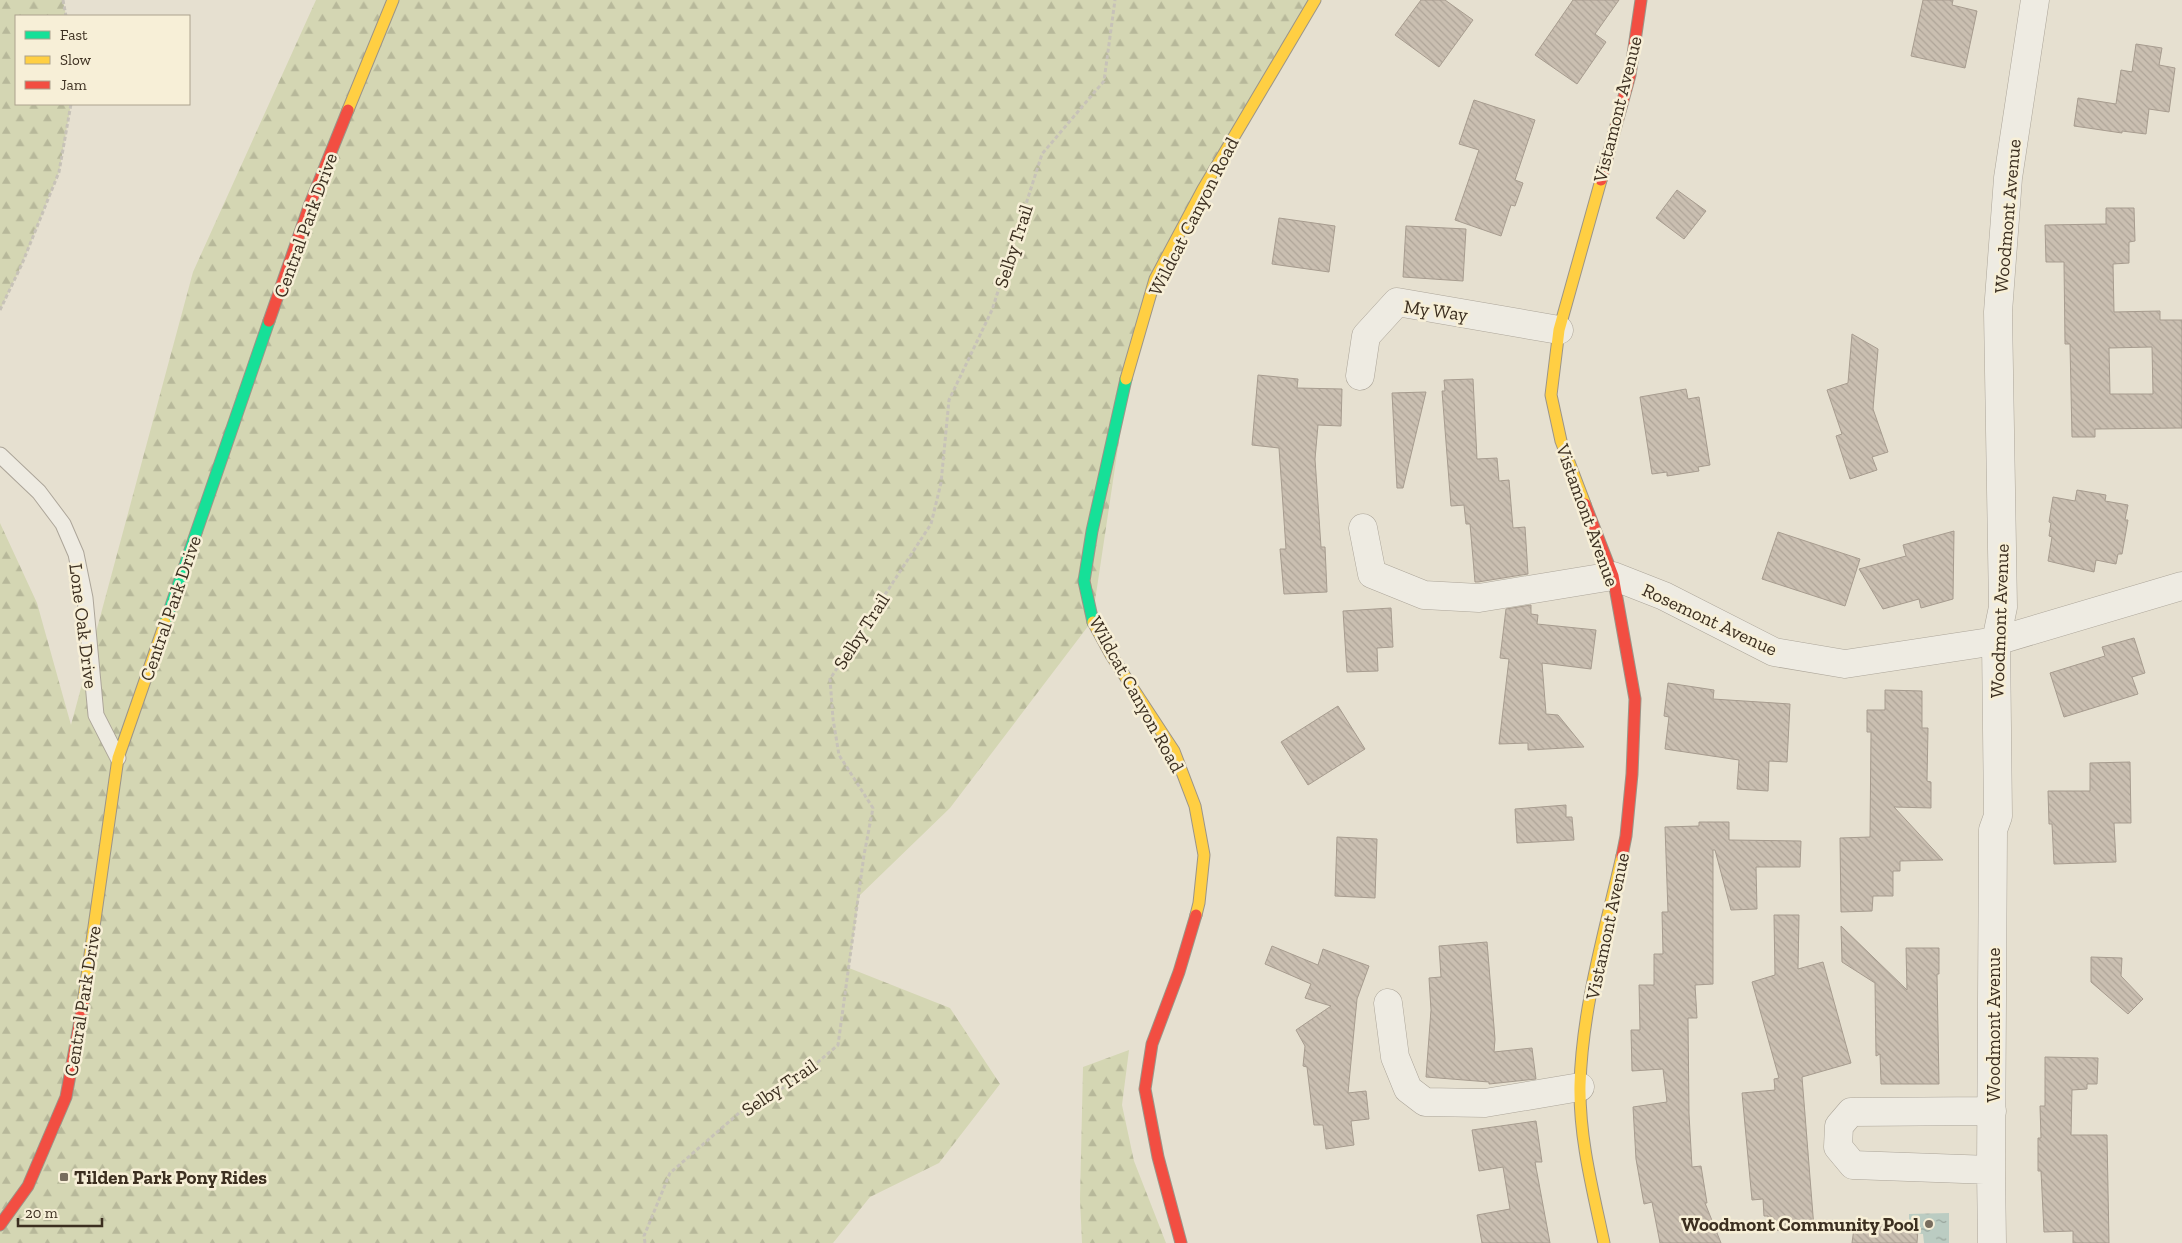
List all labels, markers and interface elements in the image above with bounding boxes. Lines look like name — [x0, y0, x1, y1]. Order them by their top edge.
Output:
legend — [15, 15, 190, 105]
text: Fast — [60, 26, 88, 44]
street label: Vistamont Avenue — [1588, 34, 1647, 186]
text: Slow — [60, 51, 92, 69]
text: Jam — [60, 76, 87, 94]
street label: Wildcat Canyon Road — [1144, 133, 1244, 299]
street label: Woodmont Avenue — [1989, 138, 2026, 294]
street label: Central Park Drive — [269, 150, 342, 301]
street label: Selby Trail — [989, 202, 1038, 291]
street label: My Way — [1402, 295, 1470, 326]
street label: Vistamont Avenue — [1551, 440, 1624, 590]
street label: Central Park Drive — [135, 532, 206, 684]
street label: Woodmont Avenue — [1985, 543, 2014, 699]
street label: Lone Oak Drive — [64, 562, 103, 690]
street label: Rosemont Avenue — [1639, 578, 1781, 661]
street label: Selby Trail — [828, 589, 895, 674]
street label: Wildcat Canyon Road — [1084, 612, 1189, 777]
street label: Vistamont Avenue — [1580, 850, 1634, 1003]
street label: Central Park Drive — [59, 924, 106, 1078]
street label: Woodmont Avenue — [1982, 948, 2005, 1102]
street label: Selby Trail — [737, 1054, 821, 1121]
place label: Tilden Park Pony Rides — [74, 1166, 267, 1189]
marker: Tilden Park Pony Rides — [58, 1171, 70, 1183]
scale bar — [18, 1196, 101, 1228]
text: 20 m — [25, 1204, 58, 1222]
place label: Woodmont Community Pool — [1681, 1213, 1920, 1236]
marker: Woodmont Community Pool — [1923, 1218, 1935, 1230]

